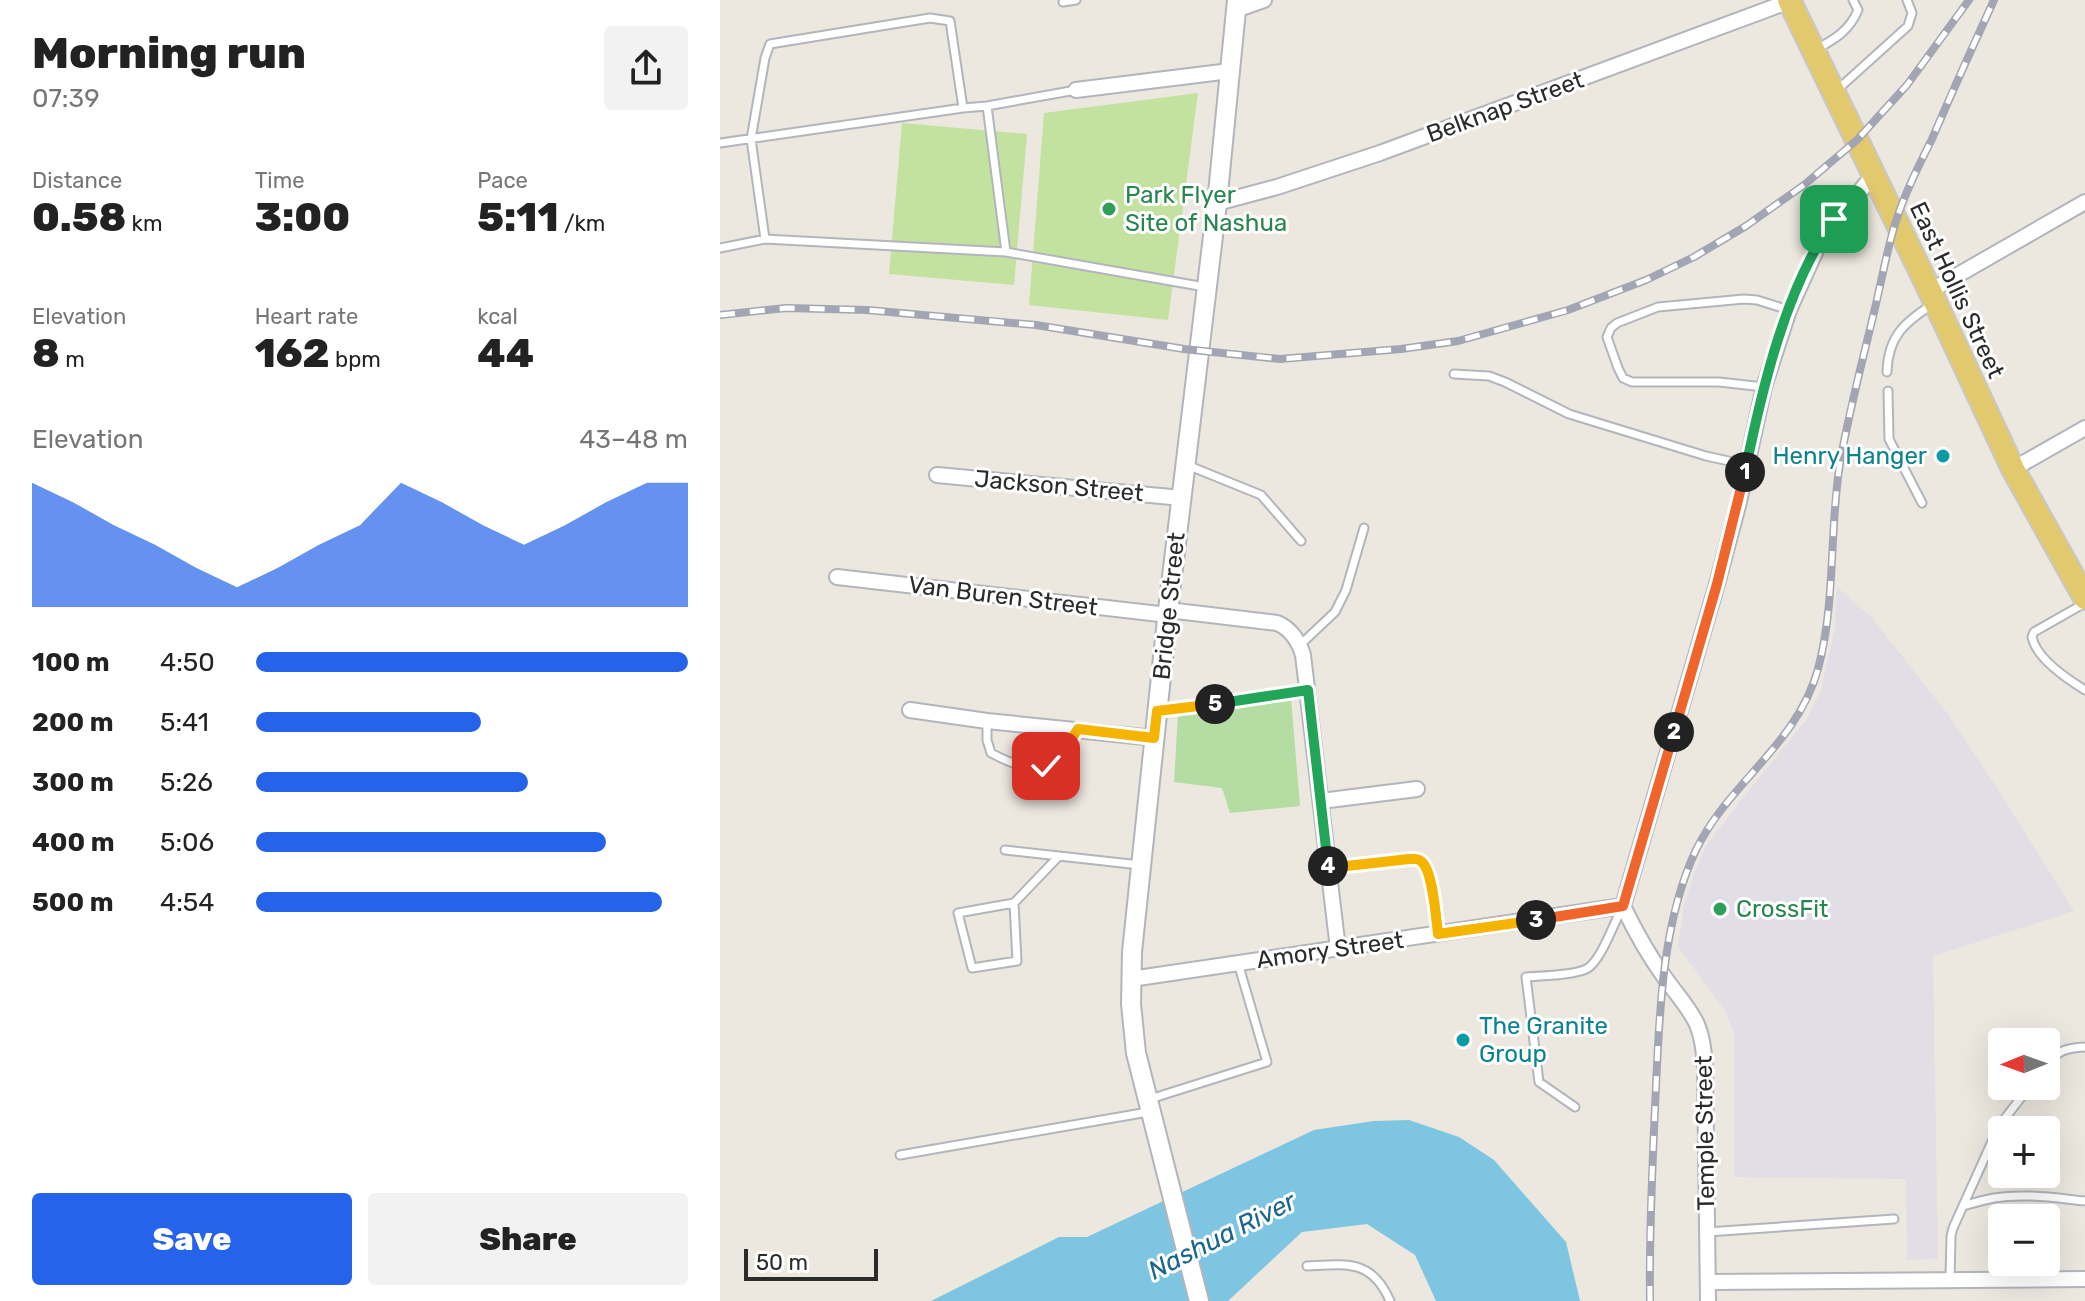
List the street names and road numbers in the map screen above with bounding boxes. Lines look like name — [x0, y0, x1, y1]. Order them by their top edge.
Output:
street label: Belknap Street — [1423, 66, 1587, 148]
street label: East Hollis Street — [1904, 197, 2010, 383]
street label: Jackson Street — [973, 465, 1145, 507]
street label: Bridge Street — [1147, 531, 1191, 681]
street label: Van Buren Street — [907, 570, 1099, 622]
street label: Amory Street — [1255, 926, 1405, 974]
street label: Temple Street — [1690, 1055, 1720, 1211]

